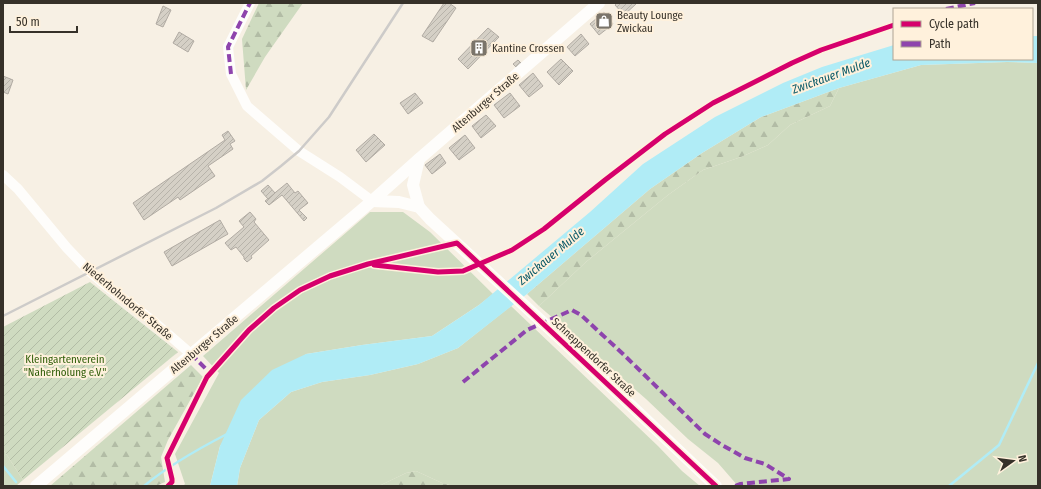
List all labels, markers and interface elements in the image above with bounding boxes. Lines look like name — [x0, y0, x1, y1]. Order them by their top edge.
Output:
scale bar — [10, 8, 77, 34]
legend — [893, 8, 1033, 60]
place label: Beauty Lounge Zwickau — [617, 9, 683, 35]
shop icon: Beauty Lounge Zwickau — [594, 11, 614, 31]
text: 50 m — [16, 15, 40, 29]
text: Cycle path — [929, 17, 979, 31]
text: Path — [929, 37, 951, 51]
building icon: Kantine Crossen — [469, 38, 489, 58]
place label: Kantine Crossen — [492, 42, 564, 55]
water label: Zwickauer Mulde — [789, 55, 872, 97]
street label: Altenburger Straße — [449, 70, 522, 135]
water label: Zwickauer Mulde — [514, 224, 587, 288]
street label: Niederhohndorfer Straße — [80, 260, 175, 343]
street label: Altenburger Straße — [168, 312, 241, 377]
street label: Schneppendorfer Straße — [549, 315, 638, 400]
park label: Kleingartenverein "Naherholung e.V." — [24, 353, 106, 379]
north arrow — [993, 441, 1033, 481]
text: N — [1015, 454, 1029, 463]

